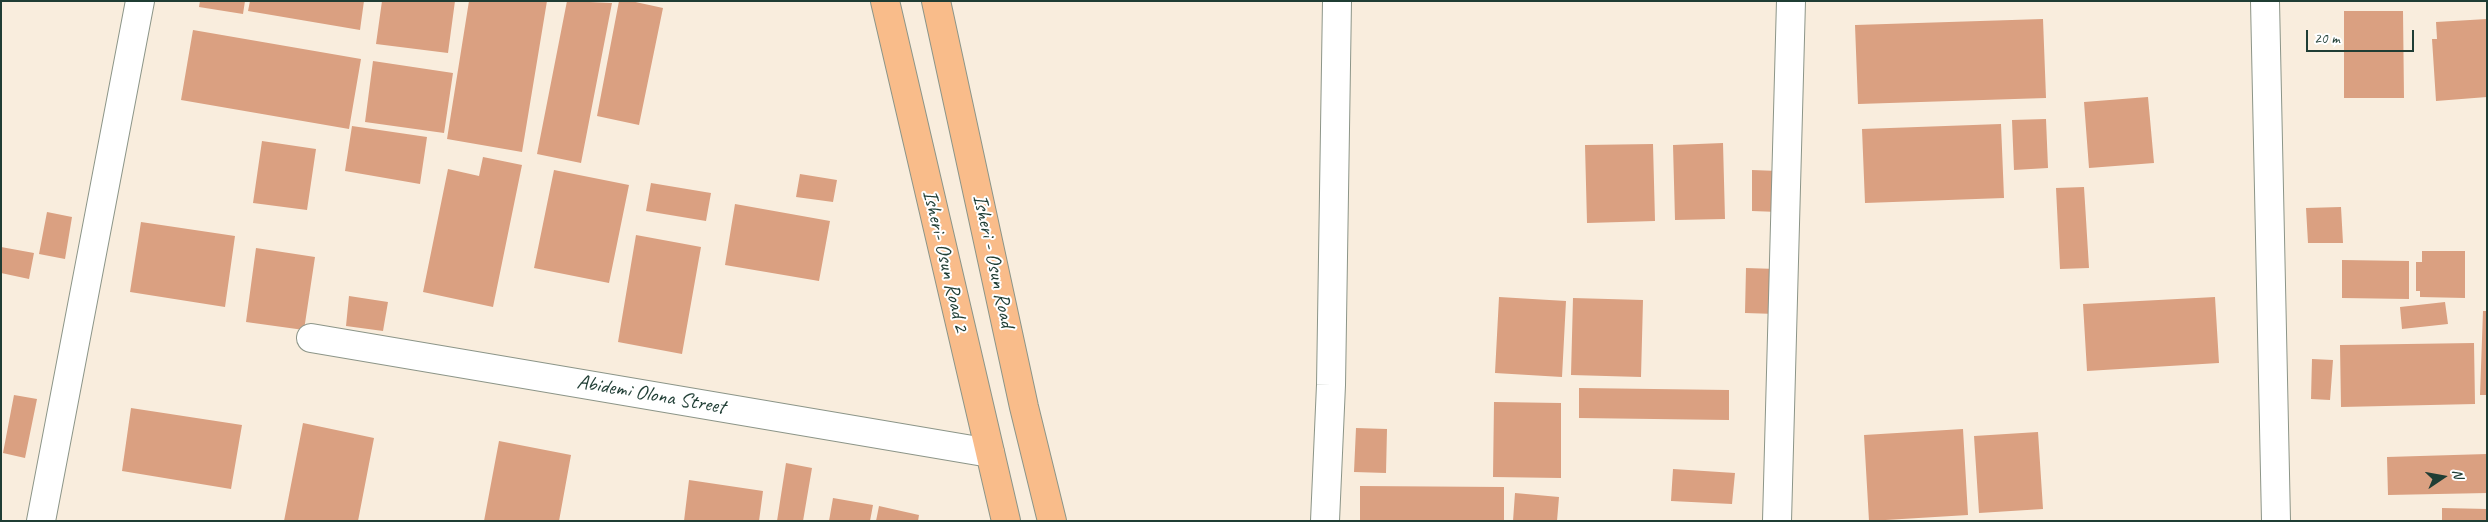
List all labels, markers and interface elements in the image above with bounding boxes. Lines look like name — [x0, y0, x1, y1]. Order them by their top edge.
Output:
scale bar — [2308, 20, 2416, 52]
text: 20 m — [2314, 29, 2340, 48]
street label: Isheri- Osun Road 2 — [916, 188, 974, 334]
street label: Isheri - Osun Road — [967, 192, 1019, 330]
street label: Abidemi Olona Street — [575, 370, 727, 420]
north arrow — [2418, 452, 2468, 502]
text: N — [2449, 468, 2467, 480]

